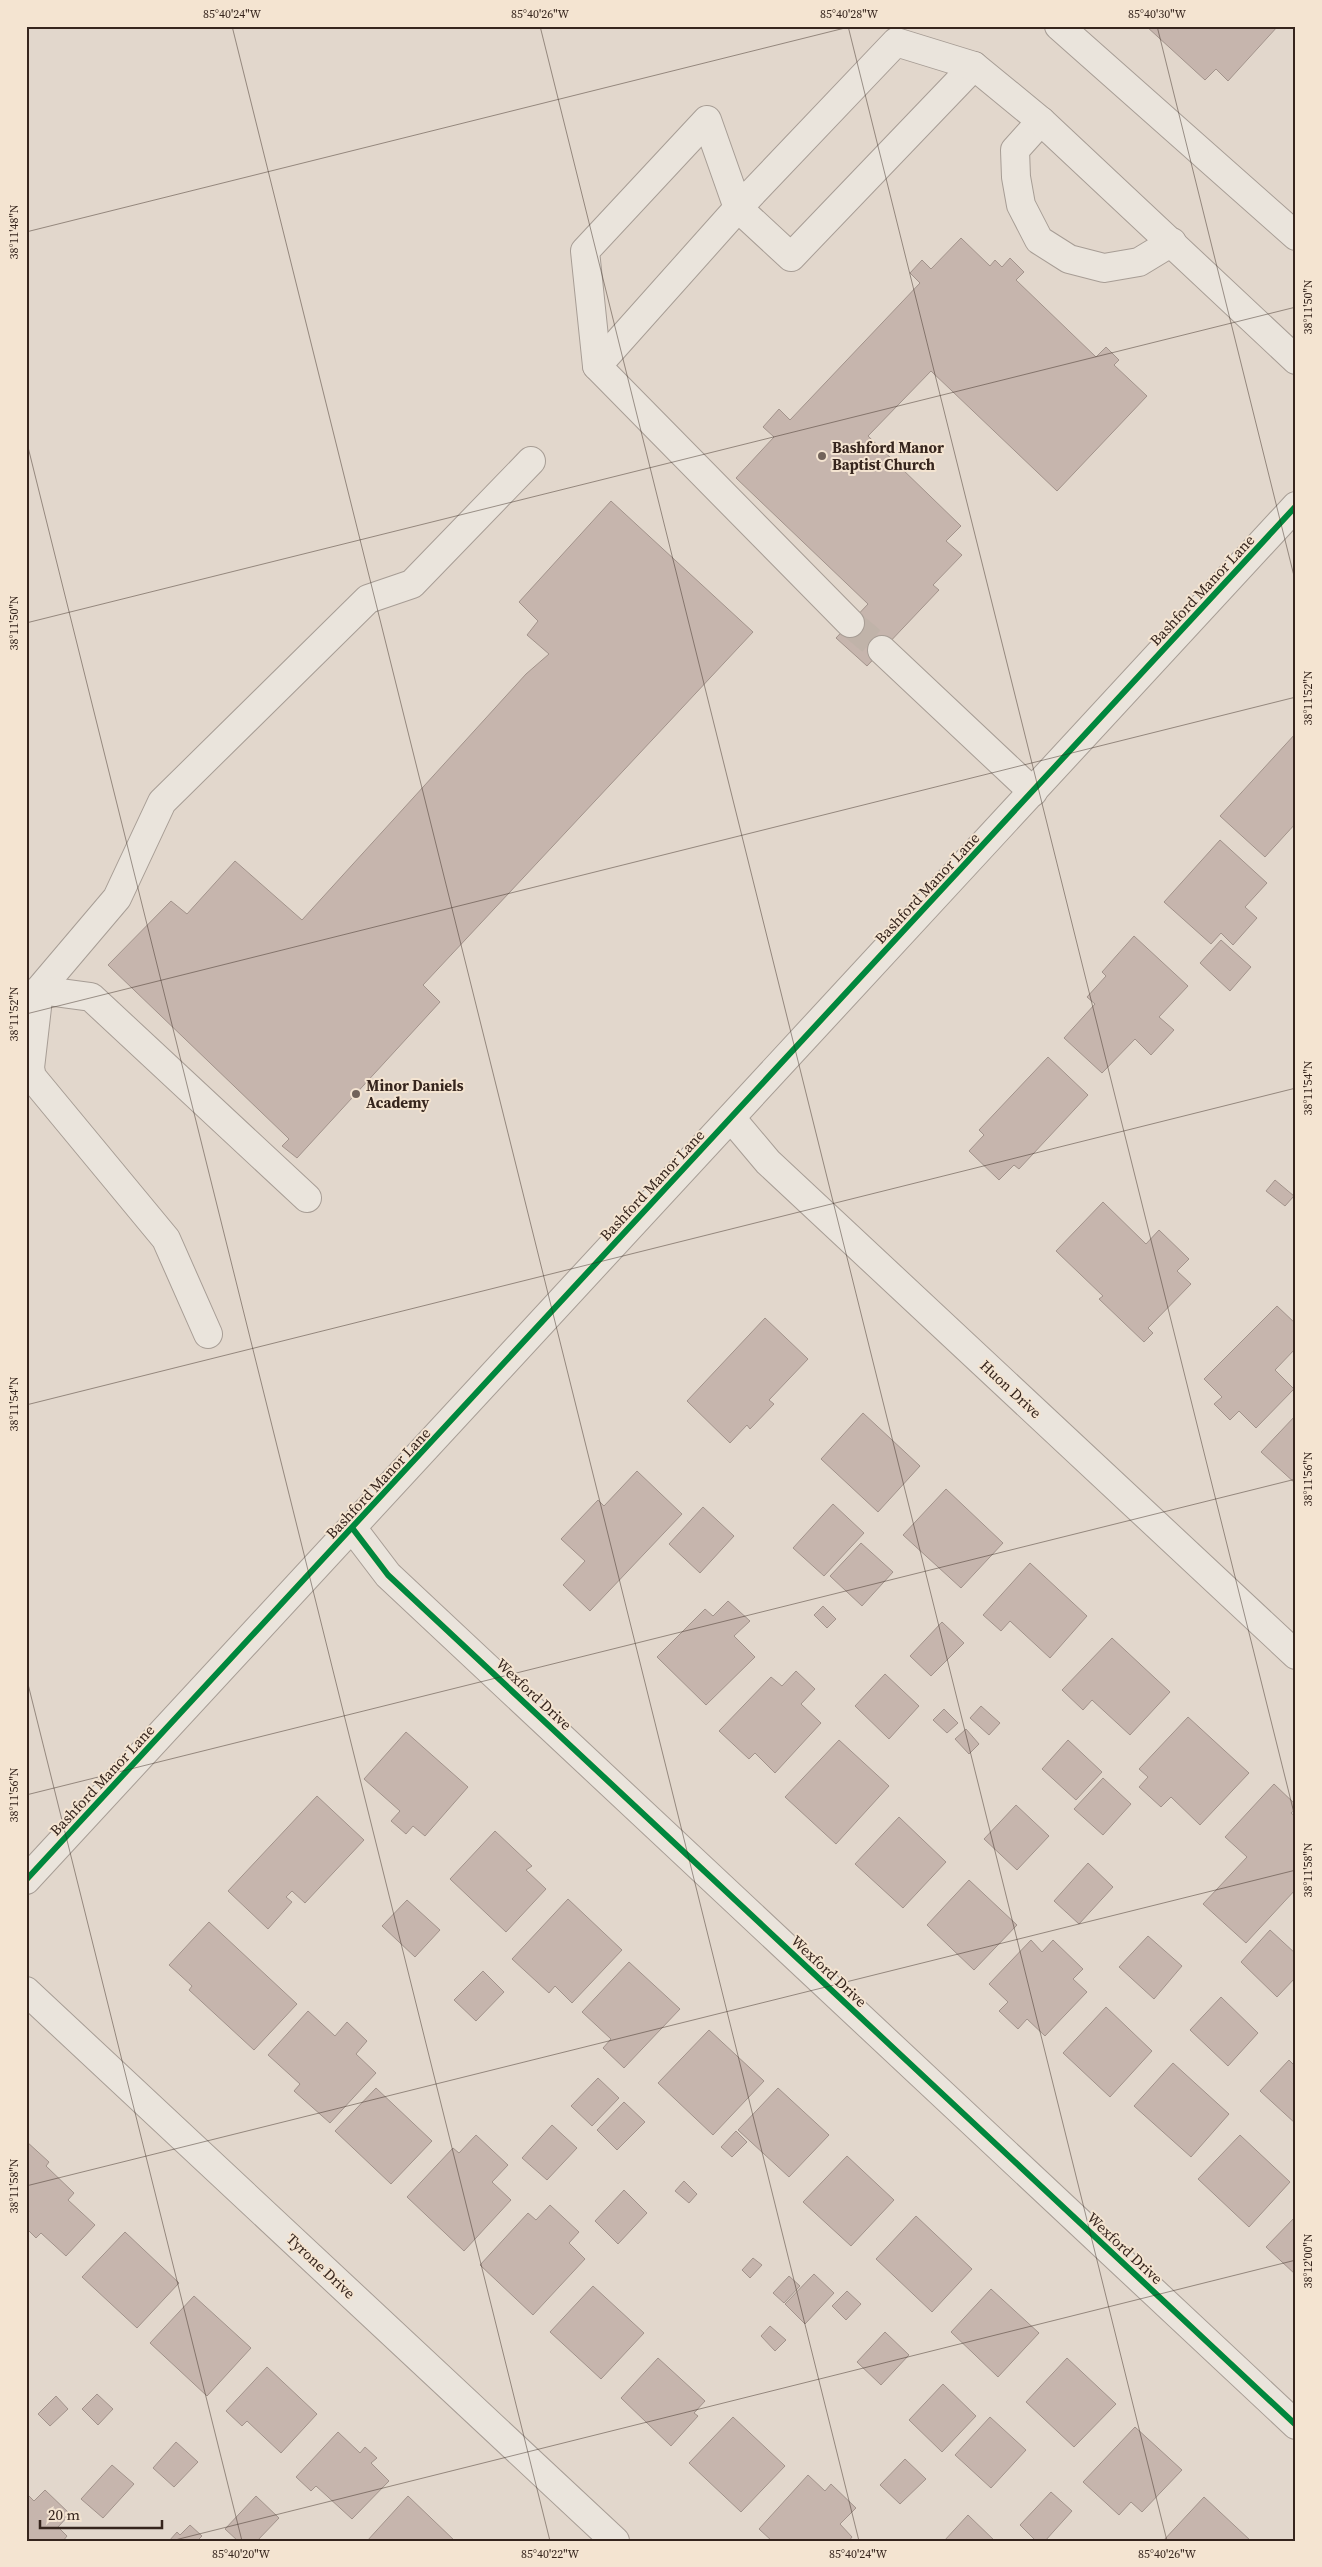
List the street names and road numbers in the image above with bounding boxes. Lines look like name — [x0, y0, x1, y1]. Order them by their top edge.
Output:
street label: Bashford Manor Lane — [1145, 530, 1259, 650]
street label: Bashford Manor Lane — [870, 828, 984, 948]
street label: Bashford Manor Lane — [595, 1125, 709, 1245]
street label: Huon Drive — [976, 1355, 1047, 1423]
street label: Bashford Manor Lane — [321, 1423, 435, 1543]
street label: Wexford Drive — [492, 1653, 577, 1735]
street label: Bashford Manor Lane — [45, 1720, 159, 1840]
street label: Wexford Drive — [787, 1930, 872, 2012]
street label: Wexford Drive — [1083, 2207, 1168, 2289]
street label: Tyrone Drive — [282, 2229, 360, 2304]

